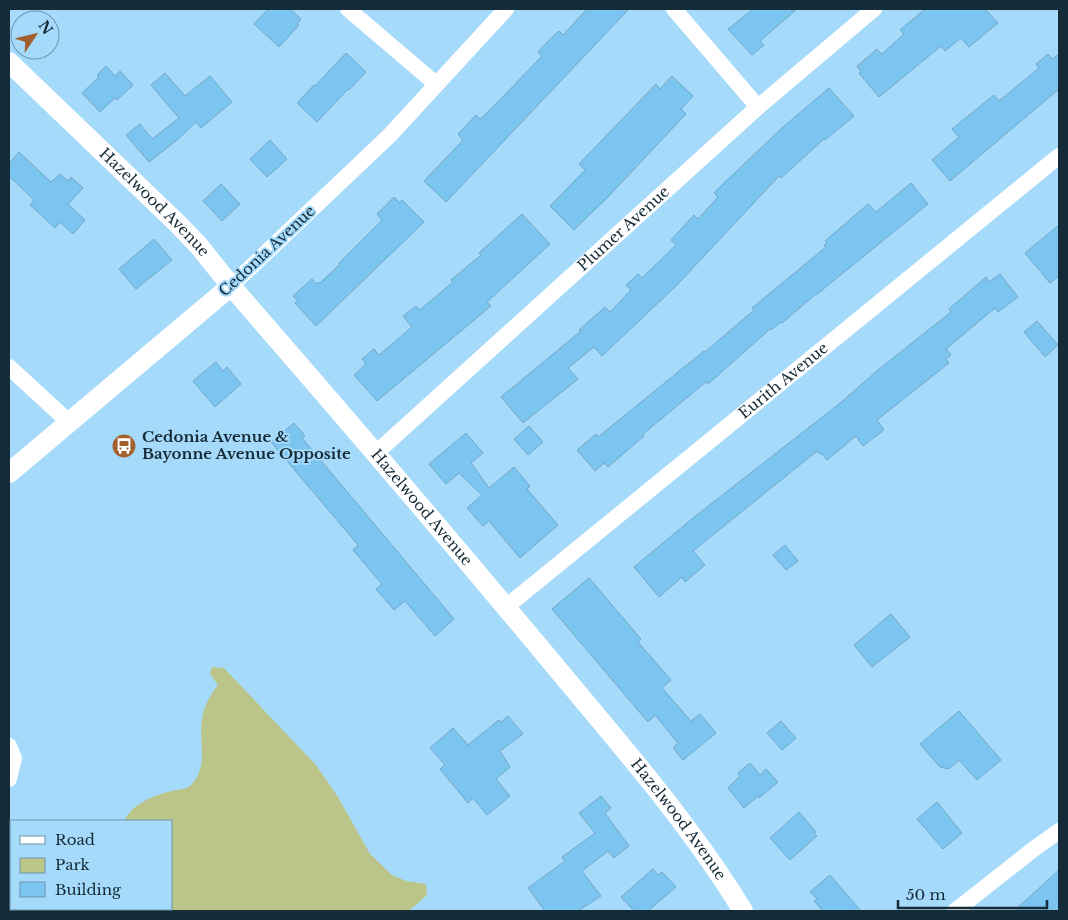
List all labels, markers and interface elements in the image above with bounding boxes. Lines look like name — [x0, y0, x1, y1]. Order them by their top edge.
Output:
north arrow — [10, 10, 60, 60]
text: N — [34, 17, 57, 38]
street label: Hazelwood Avenue — [95, 144, 214, 260]
street label: Plumer Avenue — [573, 182, 673, 275]
street label: Cedonia Avenue — [214, 201, 319, 300]
street label: Eurith Avenue — [734, 338, 832, 423]
place label: Cedonia Avenue & Bayonne Avenue Opposite — [142, 427, 351, 463]
bus stop icon: Cedonia Avenue & Bayonne Avenue Opposite — [111, 433, 137, 459]
street label: Hazelwood Avenue — [367, 445, 477, 569]
street label: Hazelwood Avenue — [627, 754, 731, 883]
legend — [10, 820, 172, 910]
text: Road — [55, 830, 95, 849]
text: Park — [55, 855, 91, 874]
scale bar — [898, 878, 1047, 910]
text: Building — [55, 880, 122, 899]
text: 50 m — [906, 885, 946, 904]

